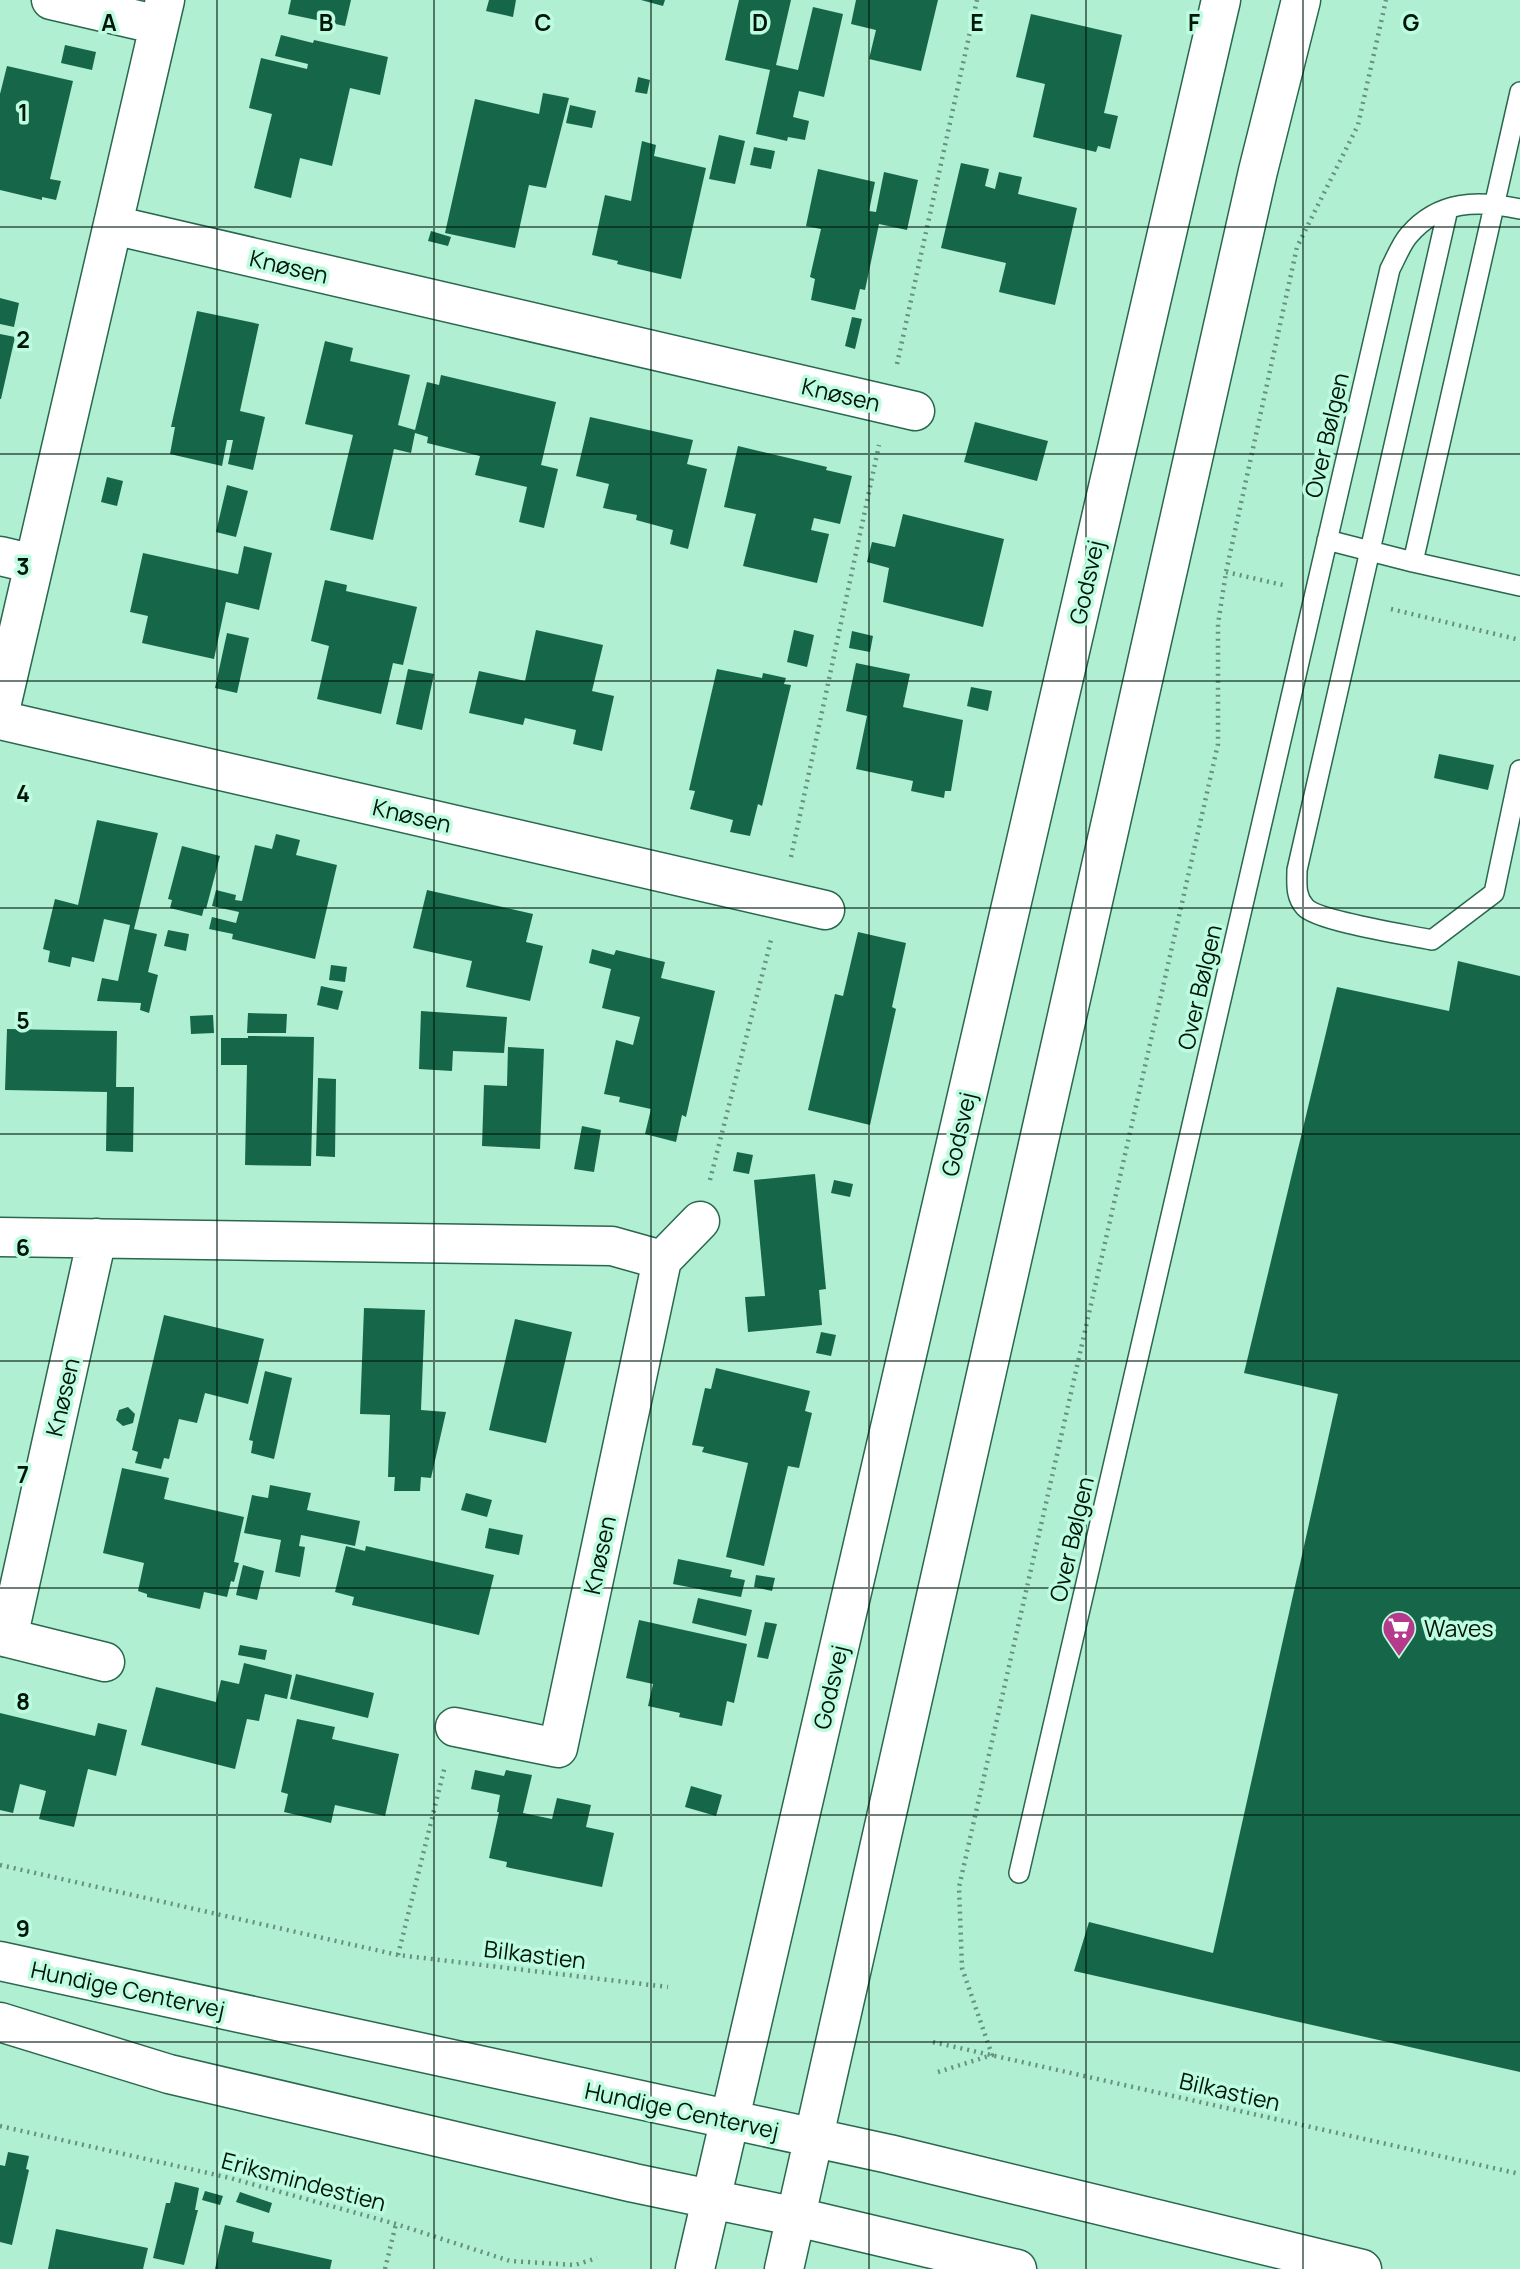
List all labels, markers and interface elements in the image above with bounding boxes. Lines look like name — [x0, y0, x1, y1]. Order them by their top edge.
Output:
text: A — [101, 6, 117, 38]
text: B — [319, 6, 333, 38]
text: C — [535, 6, 552, 38]
text: D — [752, 6, 768, 38]
text: E — [970, 6, 984, 38]
text: F — [1188, 6, 1200, 38]
text: G — [1403, 6, 1420, 38]
text: 1 — [18, 96, 28, 128]
street label: Knøsen — [247, 241, 331, 291]
text: 2 — [16, 323, 30, 355]
street label: Knøsen — [799, 369, 883, 419]
street label: Over Bølgen — [1296, 369, 1356, 501]
street label: Godsvej — [1061, 537, 1111, 627]
text: 3 — [16, 550, 30, 582]
text: 4 — [16, 777, 30, 809]
street label: Knøsen — [370, 790, 454, 840]
street label: Over Bølgen — [1169, 921, 1229, 1053]
text: 5 — [16, 1004, 30, 1036]
street label: Godsvej — [933, 1089, 983, 1179]
text: 6 — [16, 1231, 30, 1263]
street label: Knøsen — [37, 1355, 87, 1439]
text: 7 — [17, 1458, 29, 1490]
street label: Over Bølgen — [1041, 1473, 1101, 1605]
street label: Knøsen — [575, 1513, 623, 1597]
supermarket icon: Waves — [1380, 1609, 1418, 1658]
place label: Waves — [1424, 1612, 1494, 1644]
street label: Godsvej — [805, 1642, 855, 1732]
text: 8 — [16, 1685, 30, 1717]
text: 9 — [16, 1912, 30, 1944]
street label: Bilkastien — [482, 1932, 588, 1976]
street label: Hundige Centervej — [28, 1953, 228, 2025]
street label: Bilkastien — [1176, 2064, 1284, 2118]
street label: Hundige Centervej — [582, 2074, 782, 2146]
street label: Eriksmindestien — [218, 2144, 390, 2218]

